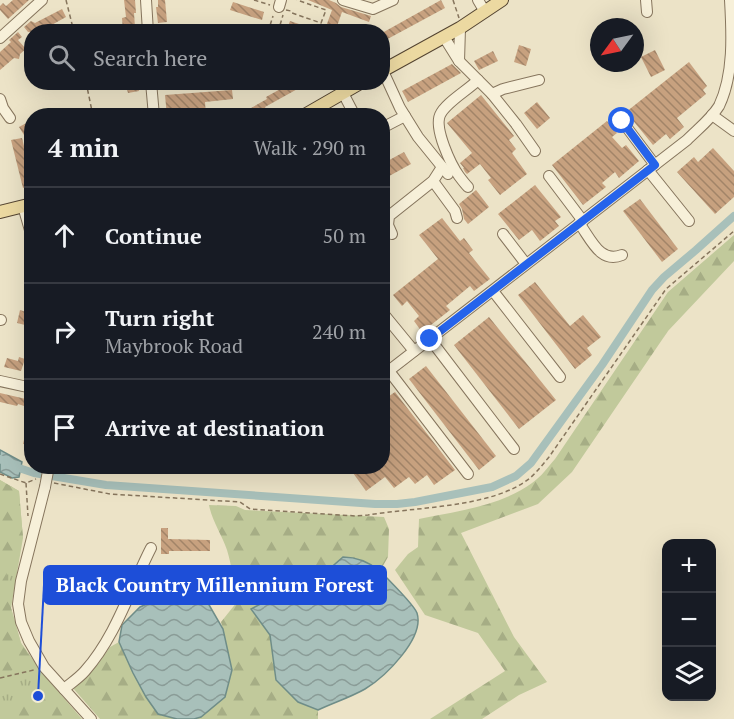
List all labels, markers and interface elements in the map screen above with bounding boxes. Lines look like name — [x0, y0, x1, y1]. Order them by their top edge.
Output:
north arrow — [590, 18, 644, 72]
search box — [24, 24, 390, 90]
icon: search — [45, 41, 78, 74]
text: Search here — [93, 43, 207, 72]
route start — [608, 107, 634, 133]
text: 4 min — [48, 130, 119, 164]
text: Walk · 290 m — [254, 134, 366, 161]
icon: ahead — [48, 219, 81, 252]
text: Continue — [105, 221, 202, 250]
text: 50 m — [323, 222, 366, 249]
text: Turn right — [105, 303, 214, 332]
icon: right — [48, 315, 81, 348]
text: 240 m — [312, 318, 366, 345]
route end — [416, 325, 442, 351]
text: Maybrook Road — [105, 332, 243, 359]
icon: arrive — [48, 411, 81, 444]
text: Arrive at destination — [105, 413, 324, 442]
map controls — [662, 539, 716, 701]
button: + — [662, 539, 716, 593]
callout: Black Country Millennium Forest — [44, 566, 386, 604]
text: Black Country Millennium Forest — [56, 571, 374, 598]
button: − — [662, 593, 716, 647]
button: layers — [662, 647, 716, 701]

